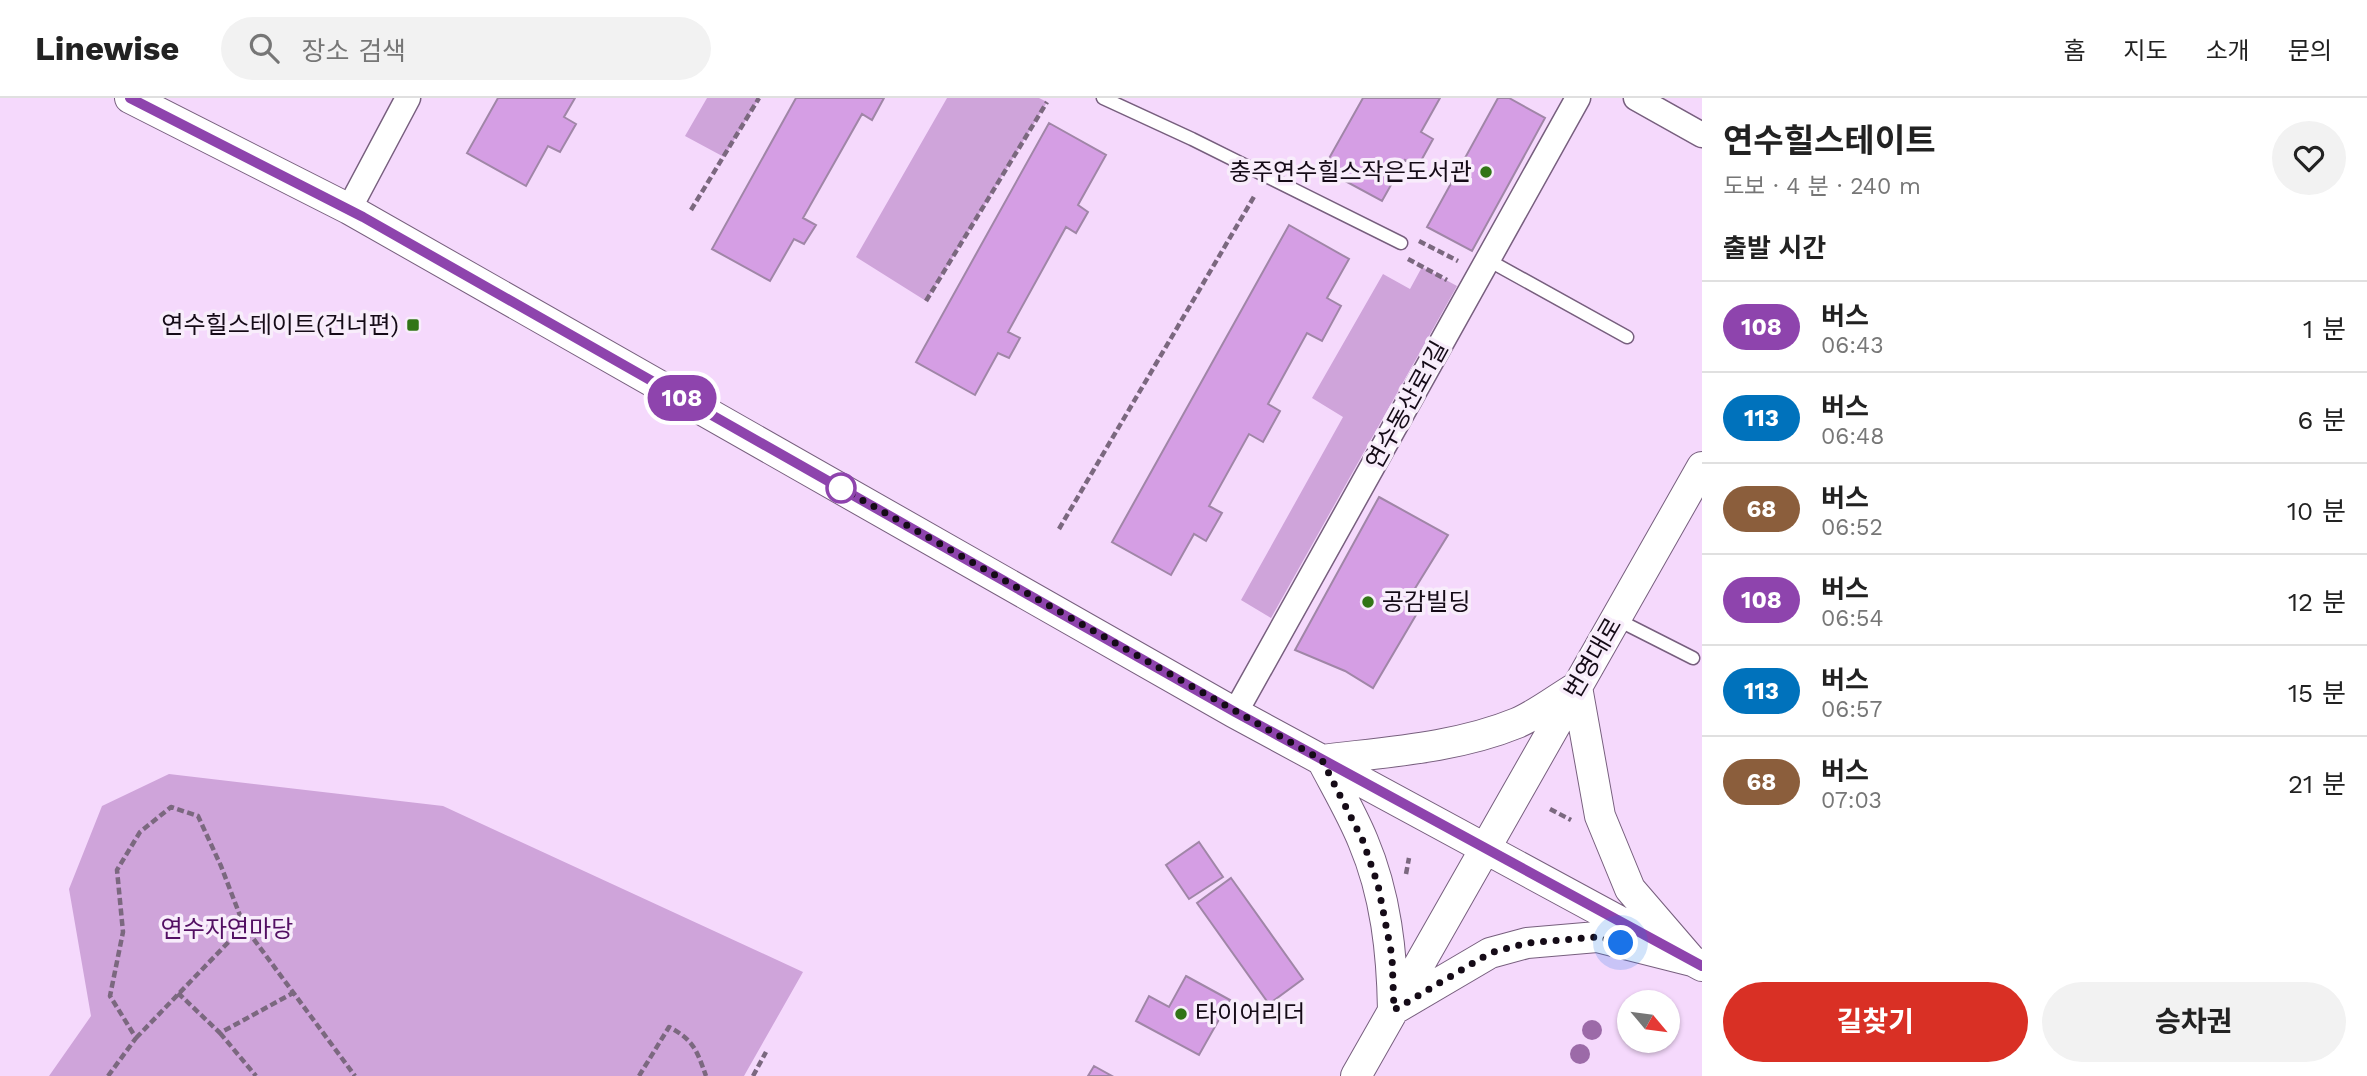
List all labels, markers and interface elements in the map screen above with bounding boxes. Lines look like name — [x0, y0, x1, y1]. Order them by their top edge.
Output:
search box — [221, 17, 711, 80]
text: Linewise — [35, 29, 179, 68]
icon: search — [245, 29, 283, 67]
text: 장소 검색 — [301, 36, 406, 66]
text: 홈 — [2063, 37, 2085, 65]
text: 지도 — [2123, 37, 2168, 65]
text: 소개 — [2206, 37, 2250, 65]
text: 문의 — [2288, 37, 2332, 65]
text: 연수힐스테이트 — [1723, 121, 1936, 160]
button: heart — [2272, 121, 2346, 195]
place label: 충주연수힐스작은도서관 — [1229, 158, 1472, 186]
marker: 충주연수힐스작은도서관 — [1478, 164, 1494, 180]
text: 도보 · 4 분 · 240 m — [1723, 173, 1921, 200]
text: 출발 시간 — [1723, 233, 1826, 263]
text: 버스 — [1821, 301, 1869, 331]
place label: 연수힐스테이트(건너편) — [161, 311, 399, 339]
text: 108 — [1741, 313, 1782, 341]
text: 1 분 — [2303, 314, 2346, 344]
marker: 연수힐스테이트(건너편) — [405, 317, 421, 333]
text: 06:43 — [1821, 332, 1884, 359]
street label: 연수동산로1길 — [1360, 336, 1454, 474]
line badge: 108 — [642, 375, 722, 421]
text: 108 — [662, 384, 702, 412]
text: 버스 — [1821, 392, 1869, 422]
text: 113 — [1744, 404, 1779, 432]
text: 6 분 — [2297, 405, 2346, 435]
text: 06:48 — [1821, 423, 1884, 450]
unlabelled marker — [826, 473, 856, 503]
text: 버스 — [1821, 483, 1869, 513]
text: 68 — [1747, 495, 1776, 523]
text: 10 분 — [2287, 496, 2346, 526]
text: 06:52 — [1821, 514, 1883, 541]
text: 버스 — [1821, 574, 1869, 604]
text: 108 — [1741, 586, 1782, 614]
text: 12 분 — [2288, 587, 2346, 617]
place label: 공감빌딩 — [1382, 588, 1470, 616]
marker: 공감빌딩 — [1360, 594, 1376, 610]
text: 06:54 — [1821, 605, 1884, 632]
street label: 번영대로 — [1559, 613, 1627, 703]
text: 버스 — [1821, 665, 1869, 695]
text: 113 — [1744, 677, 1779, 705]
text: 15 분 — [2288, 678, 2346, 708]
text: 06:57 — [1821, 696, 1882, 723]
text: 버스 — [1821, 756, 1869, 786]
text: 68 — [1747, 768, 1776, 796]
text: 21 분 — [2288, 769, 2346, 799]
text: 07:03 — [1821, 787, 1882, 814]
park label: 연수자연마당 — [161, 915, 293, 943]
your location — [1603, 925, 1638, 960]
button: 길찾기 — [1723, 982, 2028, 1062]
button: 승차권 — [2042, 982, 2346, 1062]
north arrow — [1617, 990, 1680, 1054]
map controls — [1617, 990, 1680, 1053]
place label: 타이어리더 — [1195, 1000, 1305, 1028]
marker: 타이어리더 — [1173, 1006, 1189, 1022]

